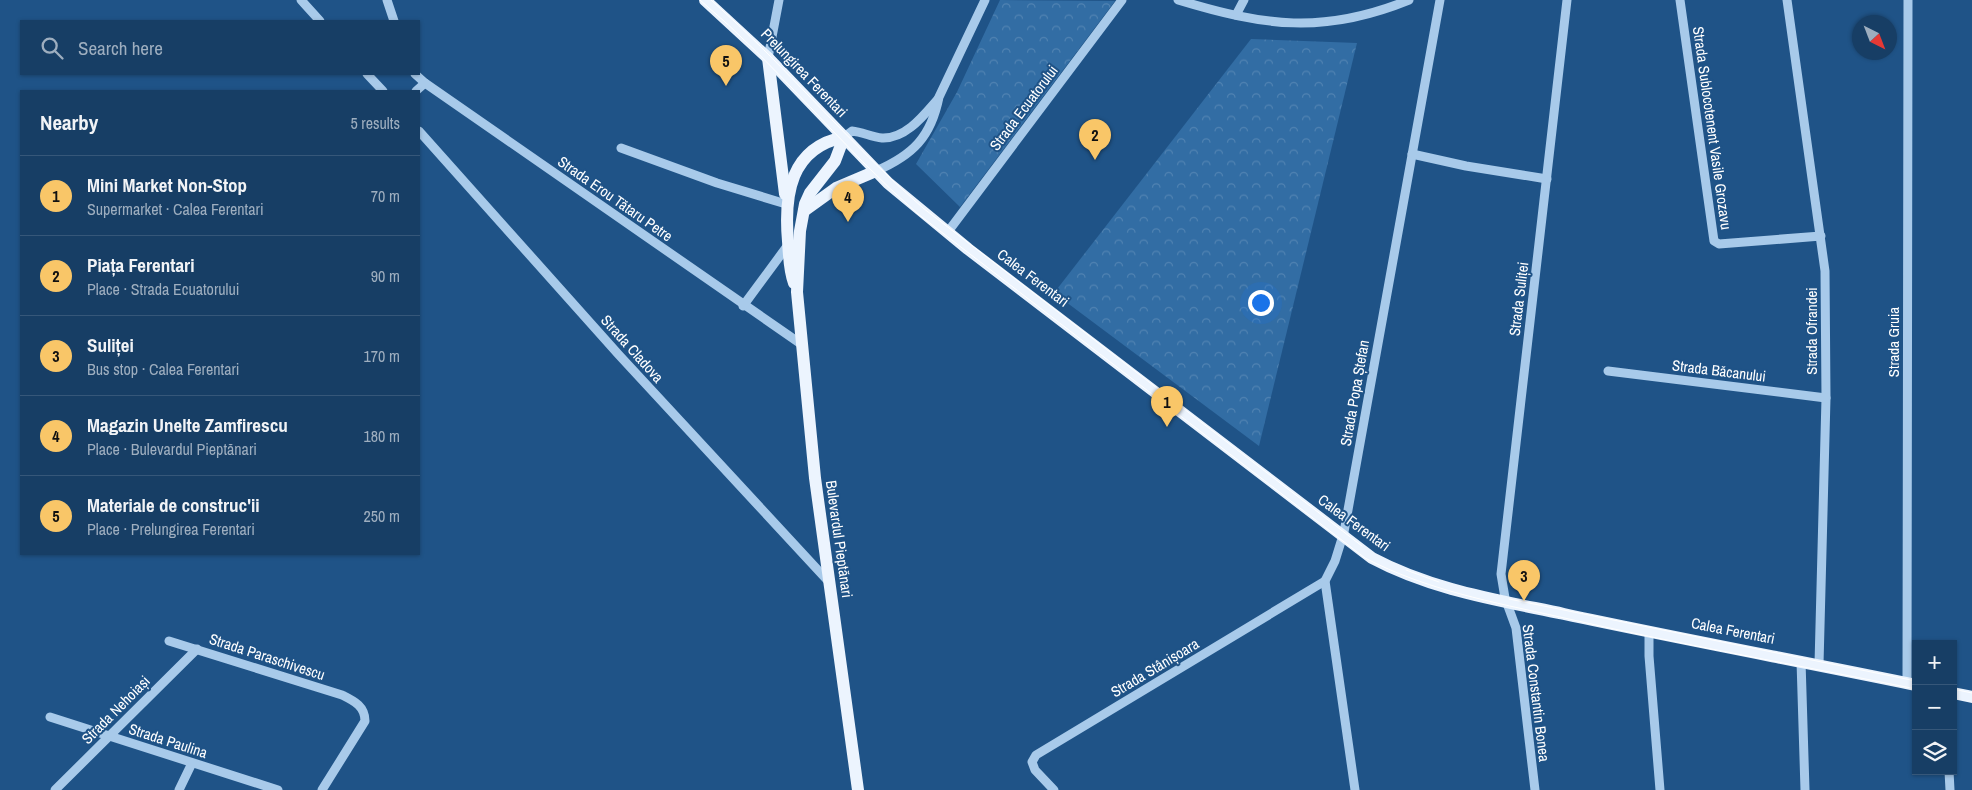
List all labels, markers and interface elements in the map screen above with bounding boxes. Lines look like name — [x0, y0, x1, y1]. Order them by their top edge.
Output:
north arrow — [1852, 15, 1897, 60]
search box — [20, 20, 420, 75]
street label: Prelungirea Ferentari — [756, 24, 852, 122]
street label: Strada Sublocotenent Vasile Grozavu — [1688, 25, 1737, 231]
icon: search — [38, 34, 66, 62]
text: Search here — [78, 35, 163, 61]
pin: 5 — [710, 45, 742, 86]
street label: Strada Ecuatorului — [985, 61, 1063, 155]
text: Nearby — [40, 108, 98, 137]
text: 5 results — [350, 112, 400, 134]
pin: 2 — [1079, 119, 1111, 160]
street label: Strada Erou Tătaru Petre — [554, 151, 677, 246]
text: Mini Market Non-Stop — [87, 172, 247, 198]
pin: 4 — [832, 181, 864, 222]
text: 1 — [52, 185, 60, 207]
text: 70 m — [371, 185, 400, 207]
text: Supermarket · Calea Ferentari — [87, 198, 264, 220]
street label: Calea Ferentari — [993, 244, 1074, 312]
text: Piața Ferentari — [87, 252, 194, 278]
street label: Strada Suliței — [1504, 261, 1533, 337]
text: 2 — [52, 265, 60, 287]
text: 90 m — [371, 265, 400, 287]
text: Place · Strada Ecuatorului — [87, 278, 239, 300]
street label: Strada Ofrandei — [1801, 287, 1822, 375]
your location — [1248, 290, 1274, 316]
street label: Strada Gruia — [1883, 307, 1904, 377]
street label: Strada Cladova — [596, 310, 669, 387]
text: Suliței — [87, 332, 134, 358]
street label: Strada Popa Ștefan — [1335, 338, 1374, 448]
text: 3 — [52, 345, 60, 367]
text: 170 m — [364, 345, 400, 367]
street label: Strada Băcanului — [1671, 354, 1767, 387]
text: Bus stop · Calea Ferentari — [87, 358, 240, 380]
pin: 1 — [1151, 386, 1183, 427]
text: Magazin Unelte Zamfirescu — [87, 412, 288, 438]
text: 4 — [52, 425, 60, 447]
text: 180 m — [364, 425, 400, 447]
text: Place · Bulevardul Pieptănari — [87, 438, 257, 460]
street label: Bulevardul Pieptănari — [821, 479, 858, 599]
street label: Calea Ferentari — [1314, 489, 1395, 556]
text: Materiale de construc'ii — [87, 492, 260, 518]
text: 5 — [52, 505, 60, 527]
text: 250 m — [364, 505, 400, 527]
text: Place · Prelungirea Ferentari — [87, 518, 255, 540]
pin: 3 — [1508, 560, 1540, 601]
street label: Calea Ferentari — [1689, 612, 1777, 649]
street label: Strada Constantin Bonea — [1518, 623, 1555, 763]
street label: Strada Paraschivescu — [207, 628, 328, 685]
street label: Strada Stânișoara — [1107, 633, 1203, 702]
map controls — [1912, 640, 1957, 775]
button: + — [1912, 640, 1957, 685]
street label: Strada Nehoiași — [77, 671, 154, 748]
button: − — [1912, 685, 1957, 730]
street label: Strada Paulina — [126, 718, 210, 763]
button: layers — [1912, 730, 1957, 775]

